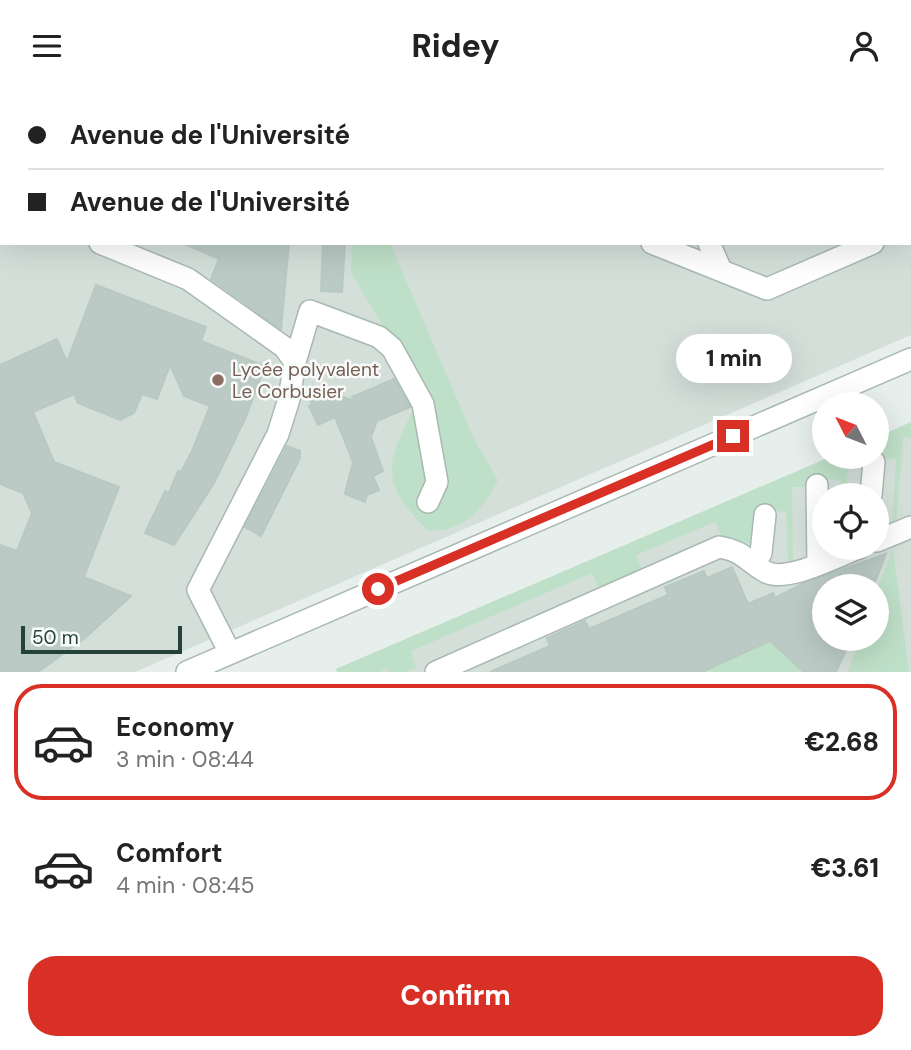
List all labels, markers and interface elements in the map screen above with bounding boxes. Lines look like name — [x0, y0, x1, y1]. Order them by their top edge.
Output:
text: Ridey — [411, 25, 500, 67]
icon: menu — [28, 27, 66, 65]
icon: person — [845, 27, 883, 65]
text: Avenue de l'Université — [70, 118, 350, 152]
text: Avenue de l'Université — [70, 185, 350, 219]
callout: 1 min — [675, 335, 791, 383]
text: 1 min — [706, 343, 762, 373]
place label: Lycée polyvalent Le Corbusier — [232, 357, 379, 404]
marker: Lycée polyvalent Le Corbusier — [210, 372, 226, 388]
north arrow — [812, 392, 889, 469]
map controls — [812, 392, 889, 651]
route end — [717, 420, 749, 452]
button: locate — [812, 483, 889, 560]
route start — [362, 573, 394, 605]
button: layers — [812, 574, 889, 651]
scale bar — [21, 623, 182, 655]
text: 50 m — [32, 625, 79, 650]
text: Economy — [116, 710, 234, 744]
icon: car — [32, 711, 95, 774]
text: €2.68 — [804, 725, 879, 759]
text: 3 min · 08:44 — [116, 744, 254, 774]
text: Comfort — [116, 836, 222, 870]
icon: car — [32, 837, 95, 900]
text: €3.61 — [811, 851, 879, 885]
text: 4 min · 08:45 — [116, 870, 254, 900]
button: Confirm — [28, 956, 883, 1036]

